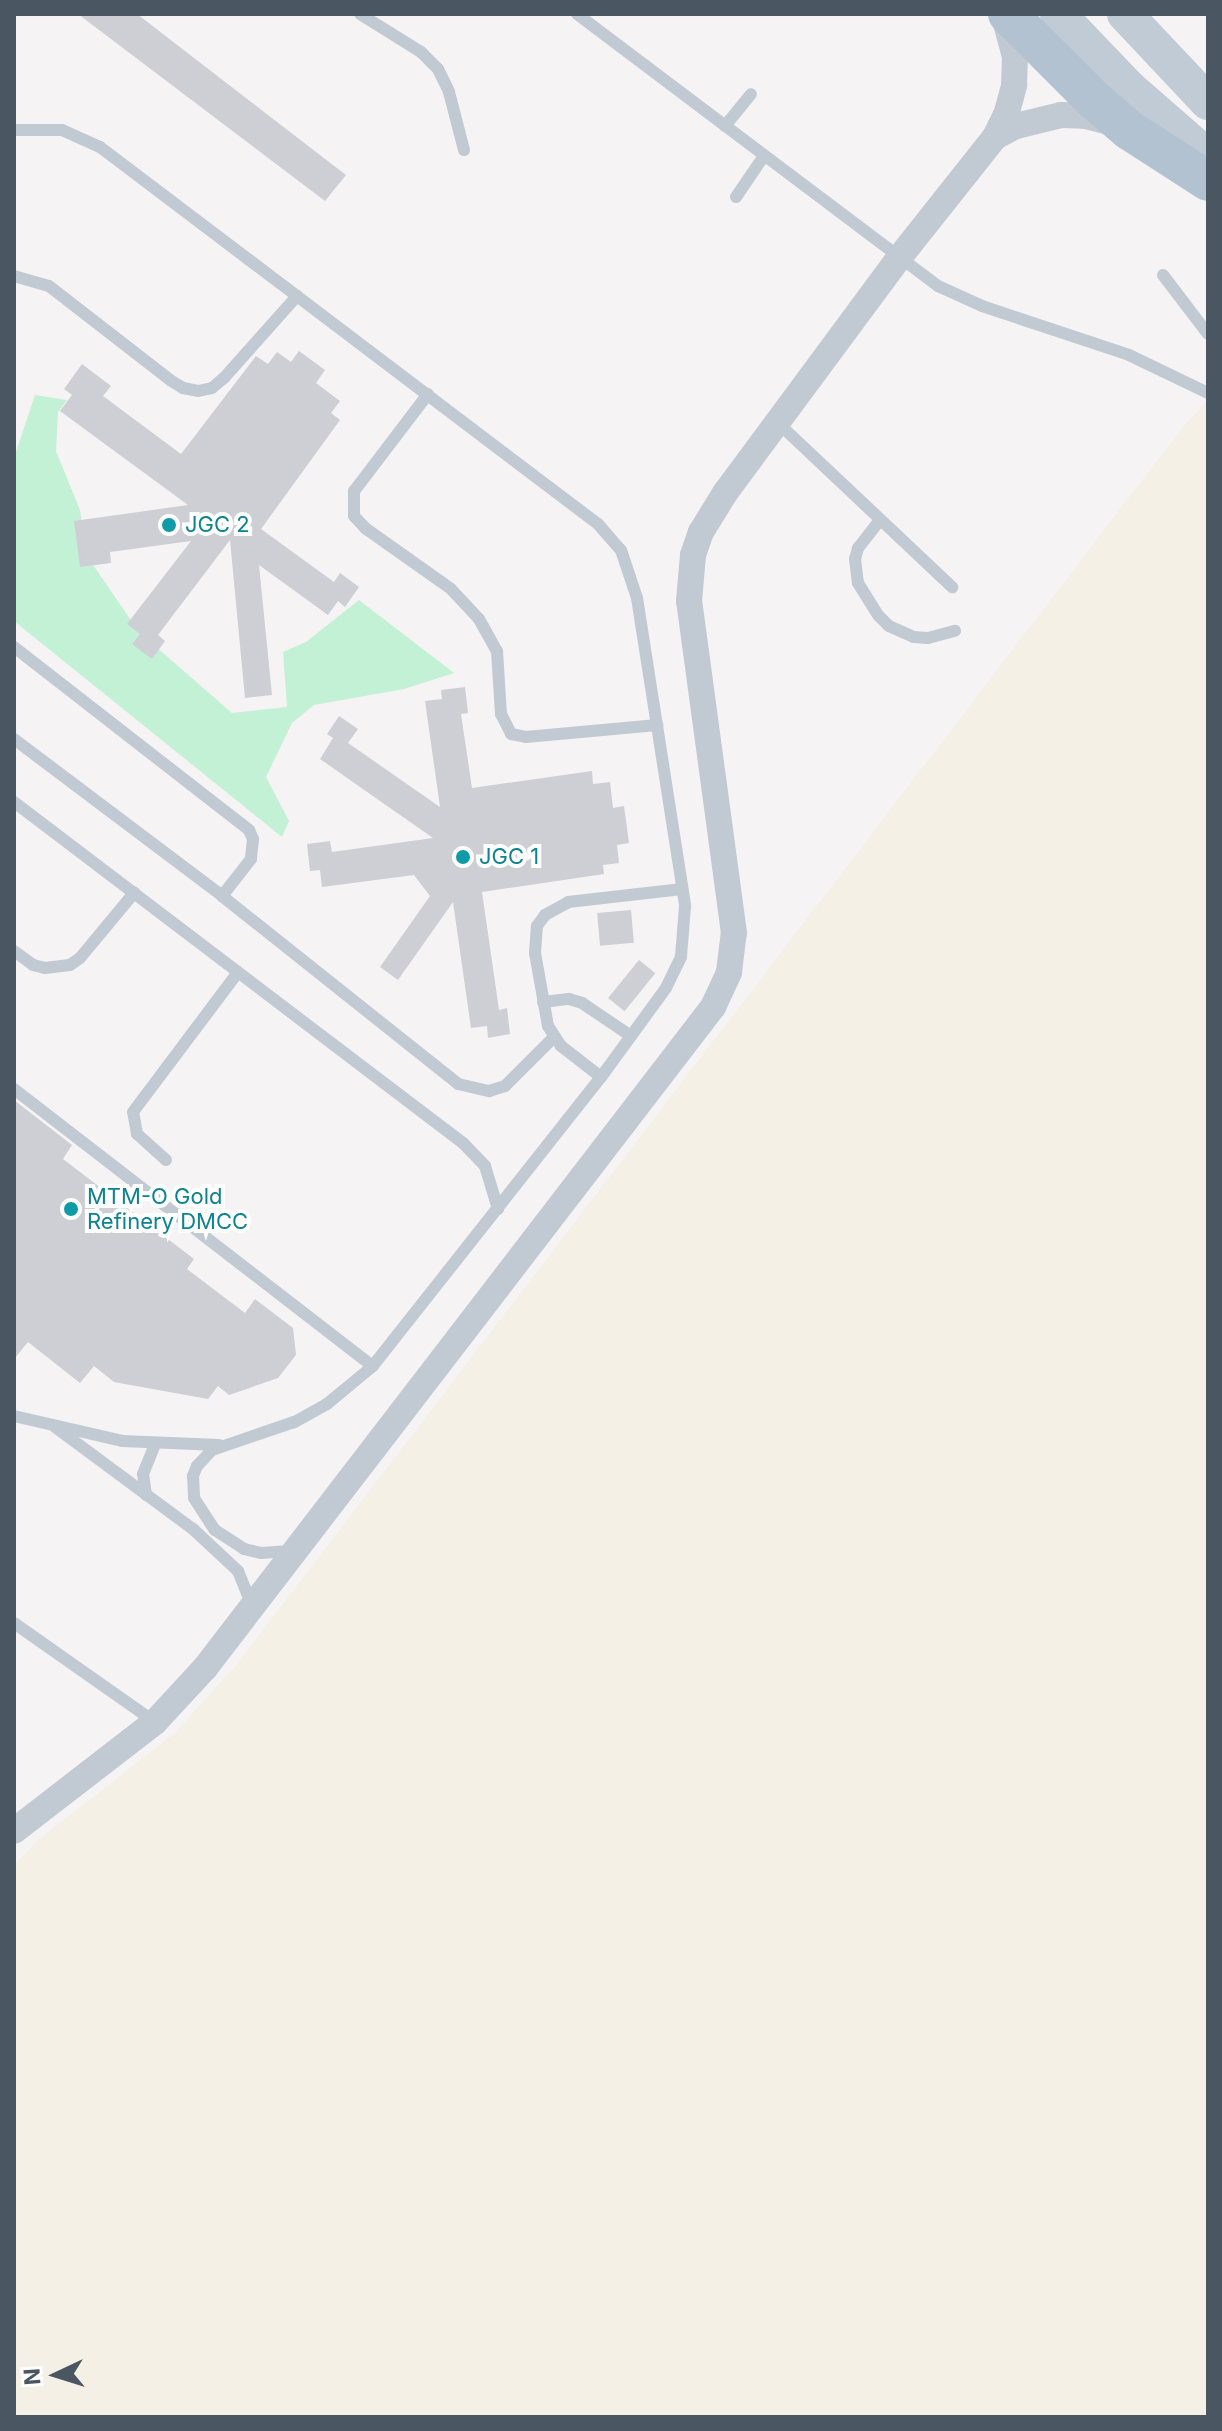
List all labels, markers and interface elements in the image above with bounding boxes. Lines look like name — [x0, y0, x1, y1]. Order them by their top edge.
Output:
place label: JGC 2 — [185, 512, 250, 538]
marker: JGC 2 — [160, 516, 178, 534]
place label: JGC 1 — [479, 844, 539, 870]
marker: JGC 1 — [454, 848, 472, 866]
place label: MTM-O Gold Refinery DMCC — [87, 1183, 248, 1234]
marker: MTM-O Gold Refinery DMCC — [62, 1200, 80, 1218]
north arrow — [16, 2335, 96, 2415]
text: N — [19, 2367, 46, 2386]

